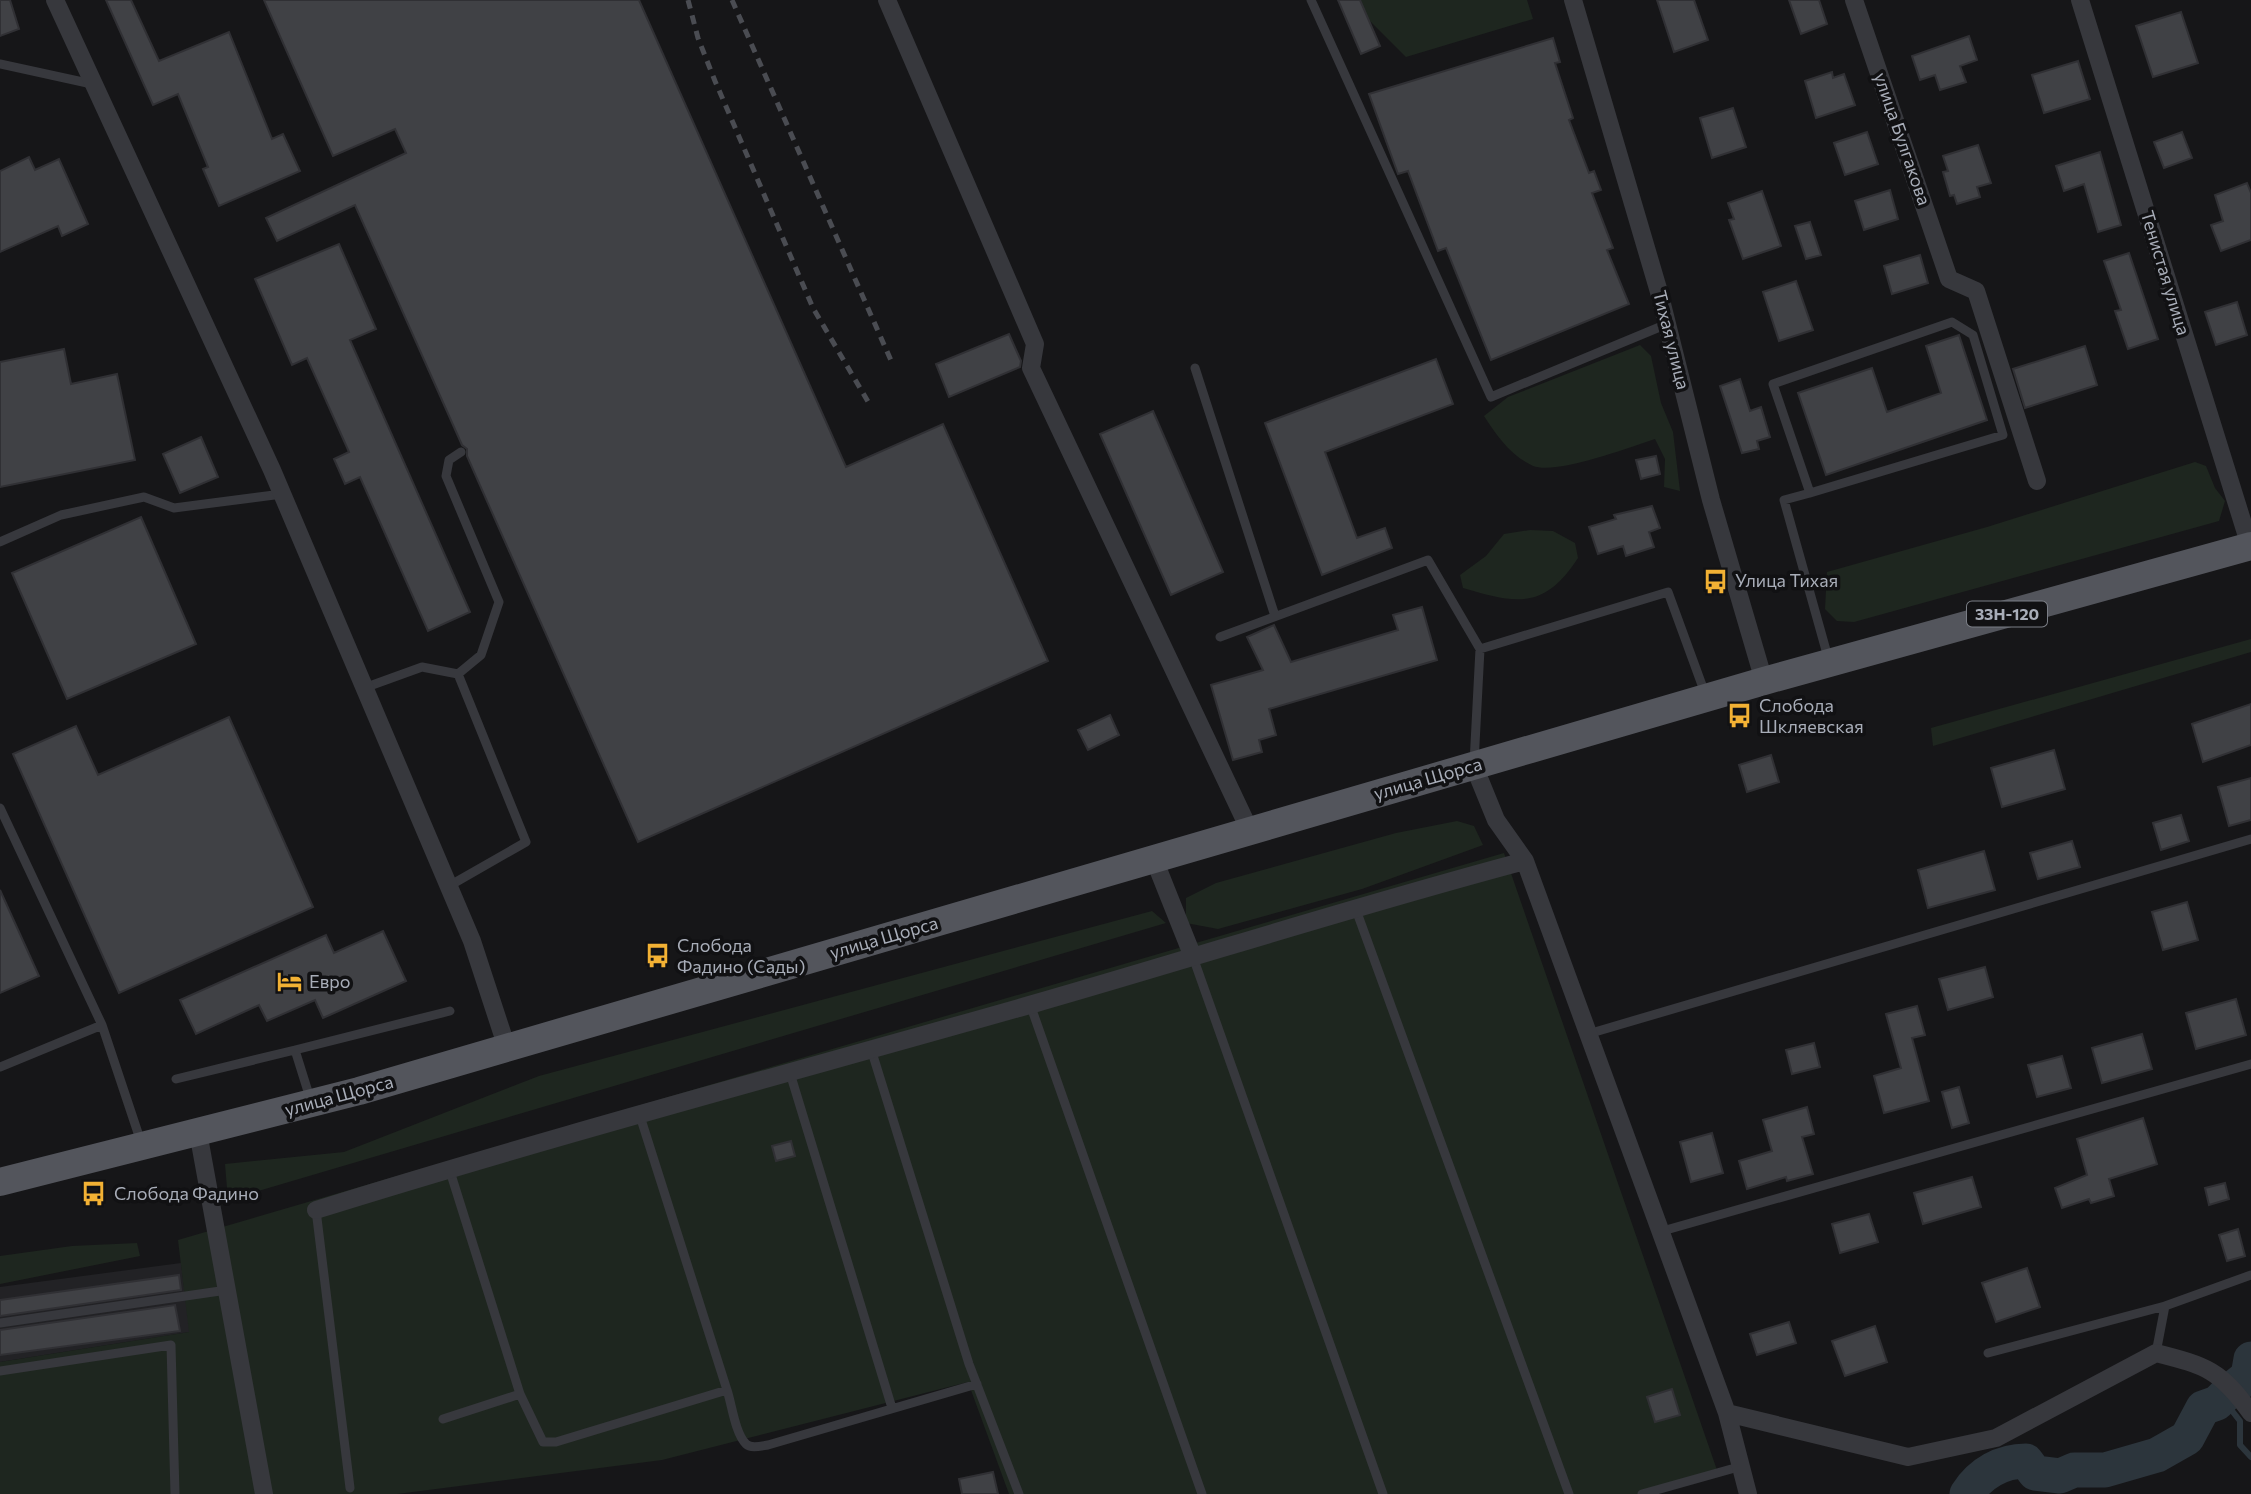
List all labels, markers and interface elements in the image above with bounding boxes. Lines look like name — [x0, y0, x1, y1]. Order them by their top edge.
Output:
street label: улица Булгакова — [1870, 69, 1936, 208]
street label: Тенистая улица — [2137, 208, 2195, 338]
street label: Тихая улица — [1649, 288, 1695, 392]
bus stop icon: Улица Тихая — [1701, 567, 1729, 595]
place label: Улица Тихая — [1735, 569, 1838, 591]
road number: 33Н-120 — [1967, 601, 2047, 626]
place label: Слобода Шкляевская — [1759, 694, 1864, 737]
bus stop icon: Слобода Шкляевская — [1725, 702, 1753, 730]
street label: улица Щорса — [1371, 752, 1484, 804]
street label: улица Щорса — [827, 911, 940, 963]
place label: Слобода Фадино (Сады) — [677, 934, 805, 977]
bus stop icon: Слобода Фадино (Сады) — [643, 942, 671, 970]
hotel icon: Евро — [275, 968, 303, 996]
place label: Евро — [309, 970, 351, 992]
street label: улица Щорса — [282, 1070, 395, 1120]
bus stop icon: Слобода Фадино — [80, 1180, 108, 1208]
place label: Слобода Фадино — [114, 1182, 259, 1204]

